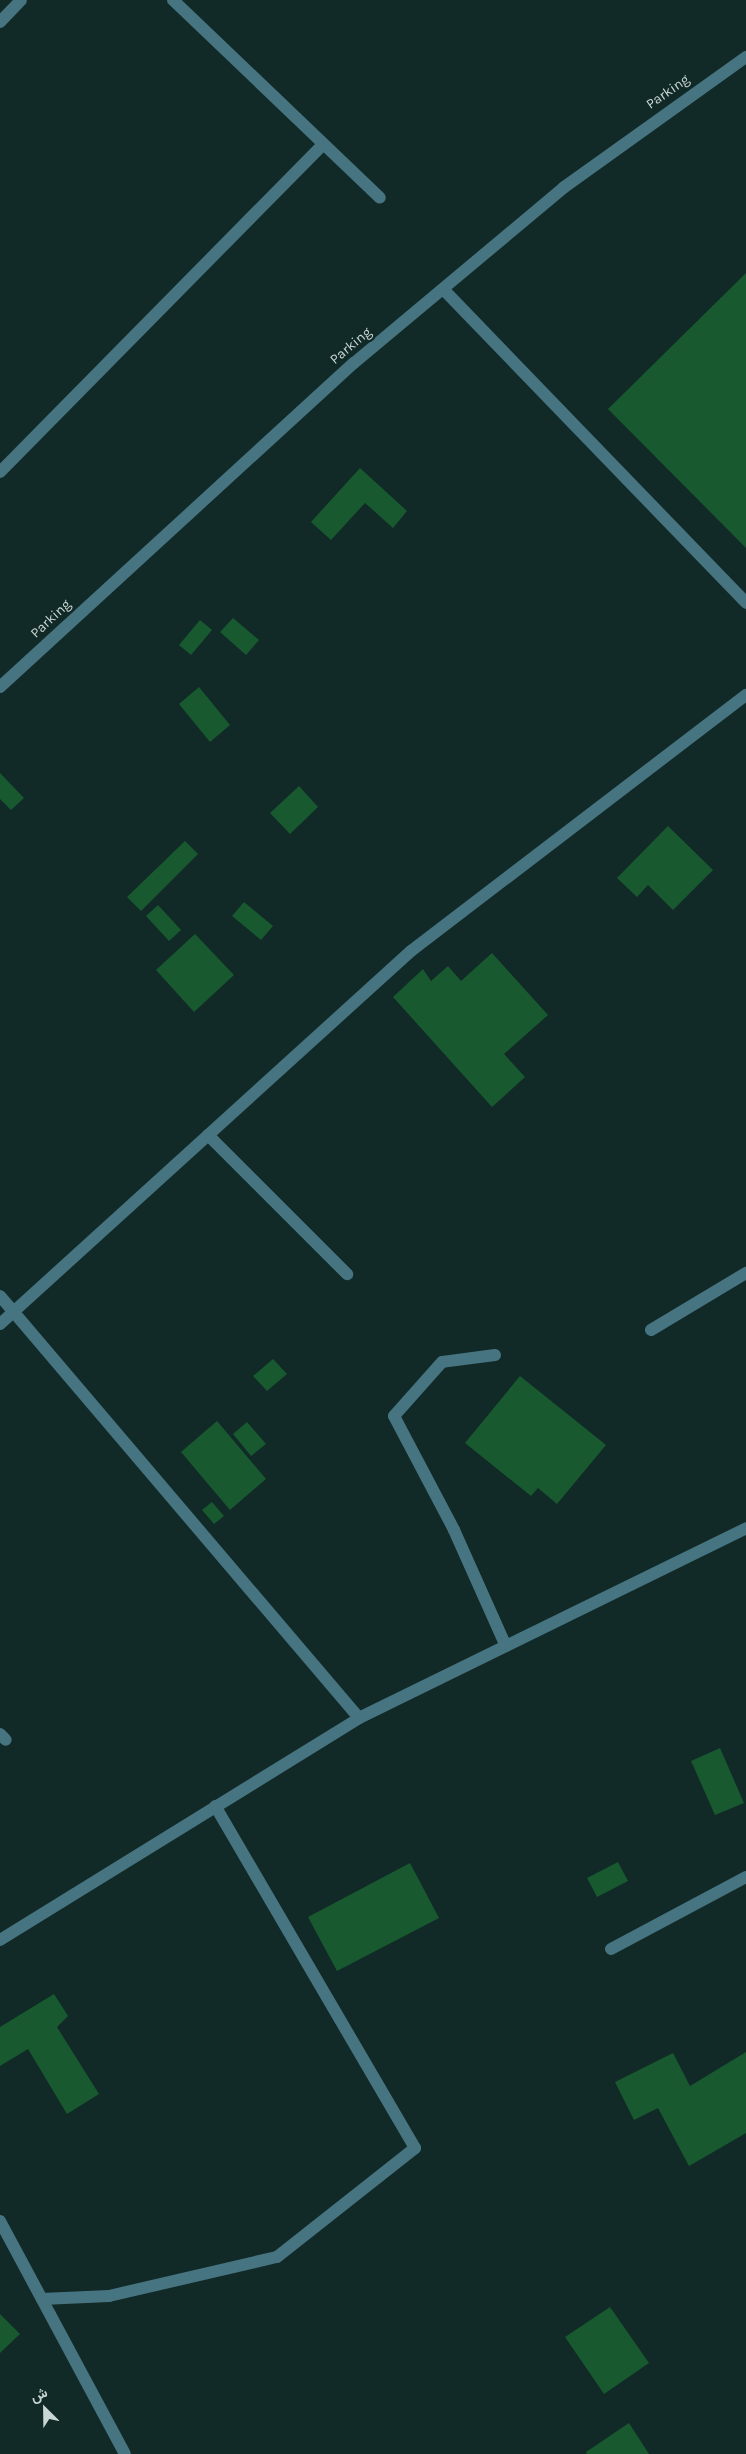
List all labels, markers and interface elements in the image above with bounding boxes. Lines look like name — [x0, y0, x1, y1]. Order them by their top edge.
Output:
street label: Parking — [643, 71, 693, 113]
street label: Parking — [327, 324, 375, 368]
street label: Parking — [27, 596, 75, 642]
north arrow — [20, 2384, 70, 2434]
text: ش — [28, 2384, 50, 2406]

